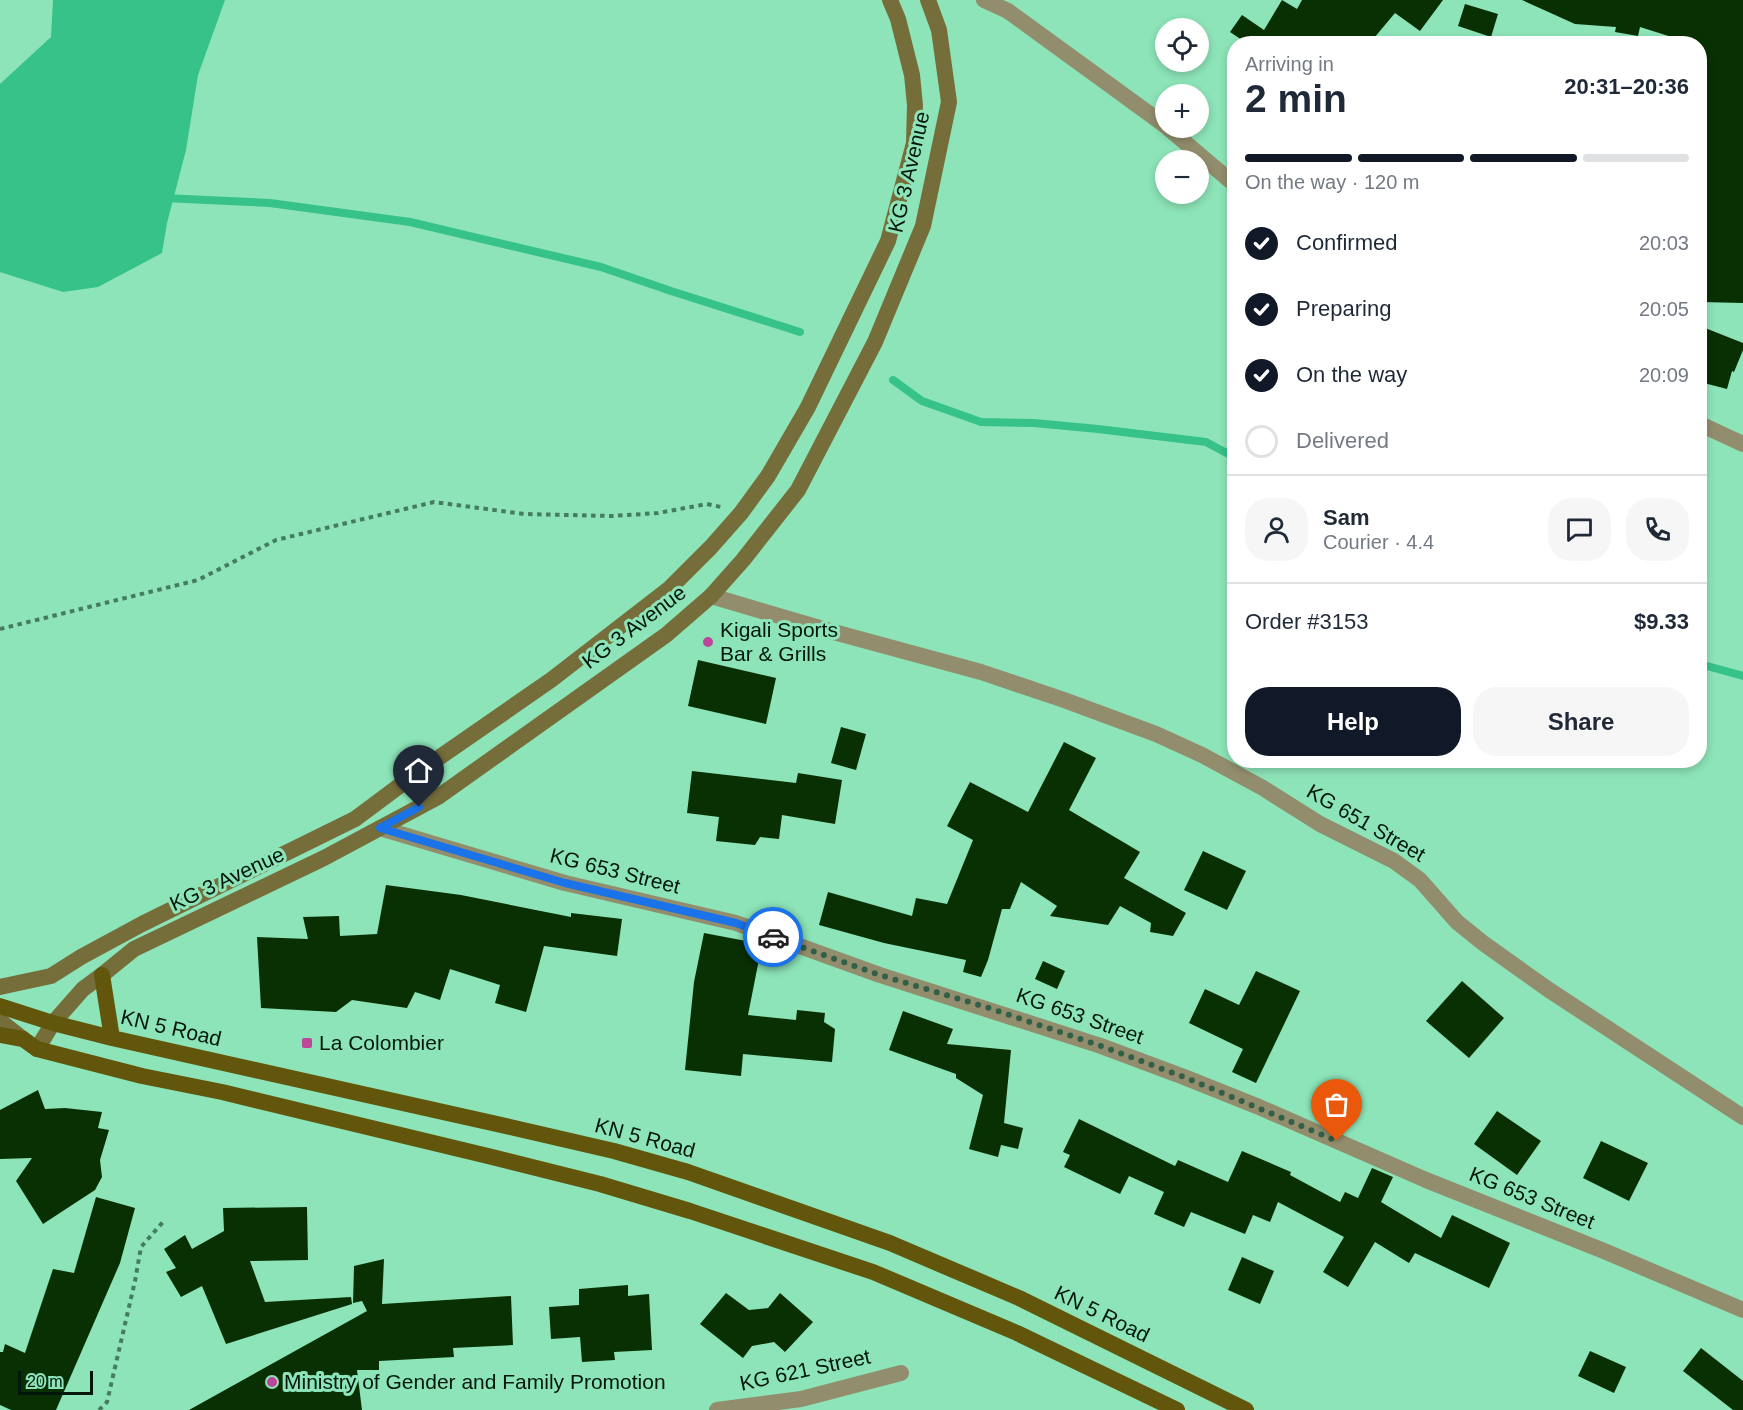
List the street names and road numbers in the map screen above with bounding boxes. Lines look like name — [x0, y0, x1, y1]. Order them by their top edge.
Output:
street label: KG 3 Avenue — [883, 109, 934, 235]
street label: KG 3 Avenue — [578, 580, 690, 673]
street label: KG 651 Street — [1303, 779, 1430, 866]
street label: KG 3 Avenue — [166, 842, 288, 915]
street label: KG 653 Street — [548, 843, 683, 898]
street label: KG 653 Street — [1014, 983, 1147, 1048]
street label: KN 5 Road — [118, 1005, 224, 1050]
street label: KN 5 Road — [593, 1113, 698, 1162]
street label: KG 653 Street — [1466, 1162, 1598, 1233]
street label: KN 5 Road — [1051, 1281, 1153, 1346]
street label: KG 621 Street — [737, 1344, 873, 1395]

